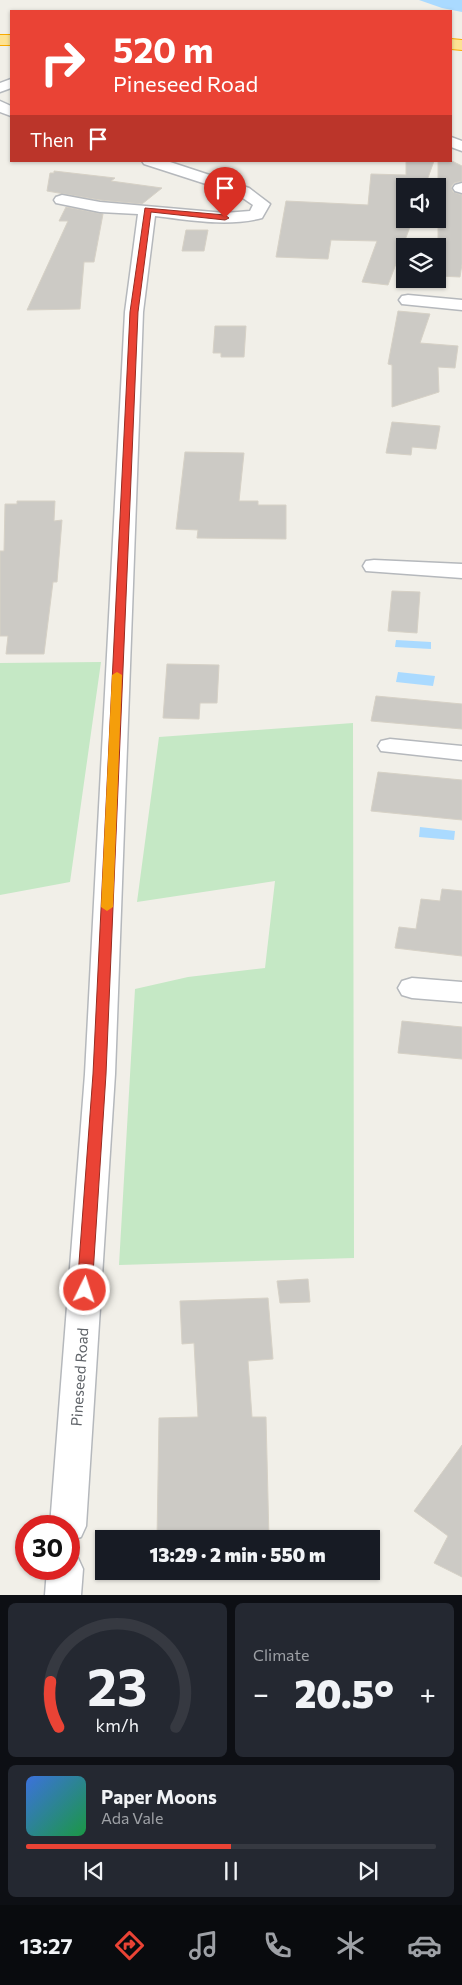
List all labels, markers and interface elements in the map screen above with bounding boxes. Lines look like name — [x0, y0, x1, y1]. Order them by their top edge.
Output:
text: 520 m — [113, 27, 214, 70]
icon: right — [30, 30, 95, 95]
text: Pineseed Road — [113, 70, 258, 97]
icon: arrive — [84, 125, 112, 153]
text: Then — [30, 128, 74, 151]
pin — [204, 167, 246, 218]
icon: arrive — [211, 174, 239, 202]
map controls — [396, 178, 446, 288]
button: sound — [396, 178, 446, 228]
button: layers — [396, 238, 446, 288]
position arrow — [58, 1263, 110, 1315]
street label: Pineseed Road — [67, 1327, 91, 1427]
speed limit sign: 30 — [15, 1515, 80, 1580]
text: 13:29 · 2 min · 550 m — [149, 1543, 326, 1566]
text: Climate — [253, 1645, 309, 1664]
text: 23 — [88, 1653, 147, 1717]
text: 20.5° — [294, 1669, 394, 1716]
text: − — [253, 1676, 269, 1710]
text: + — [420, 1676, 436, 1710]
text: km/h — [96, 1714, 139, 1736]
text: Paper Moons — [101, 1785, 217, 1808]
text: Ada Vale — [101, 1808, 163, 1827]
icon: previous — [80, 1857, 108, 1885]
icon: pause — [217, 1857, 245, 1885]
icon: next — [354, 1857, 382, 1885]
icon: directions — [112, 1928, 147, 1963]
icon: music — [186, 1928, 221, 1963]
icon: phone — [260, 1928, 295, 1963]
icon: climate — [333, 1928, 368, 1963]
icon: car — [407, 1928, 442, 1963]
text: 13:27 — [19, 1932, 73, 1959]

